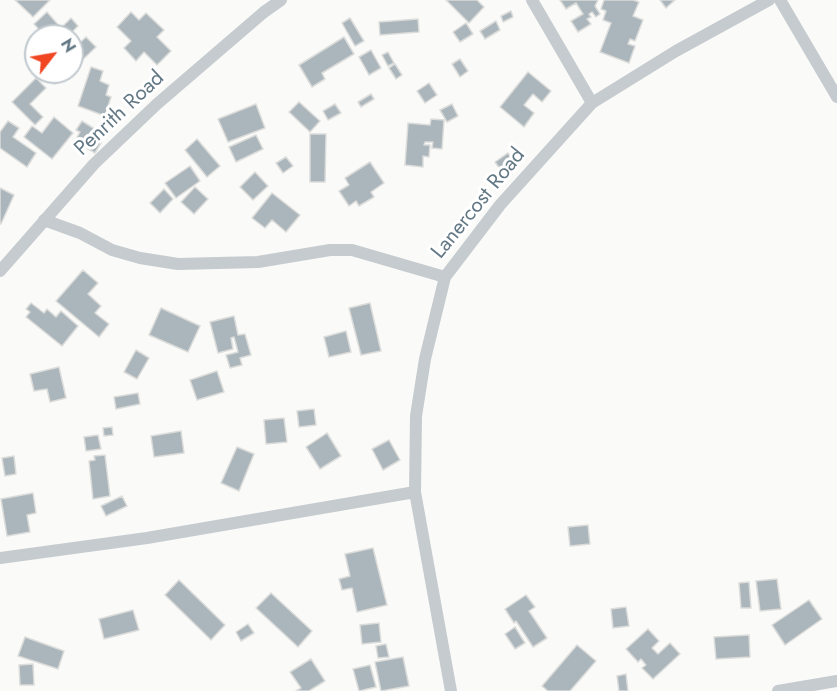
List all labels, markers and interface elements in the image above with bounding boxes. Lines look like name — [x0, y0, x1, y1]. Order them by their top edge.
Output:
north arrow — [24, 24, 84, 84]
text: N — [55, 34, 81, 57]
street label: Penrith Road — [70, 66, 170, 162]
street label: Lanercost Road — [427, 144, 531, 264]

